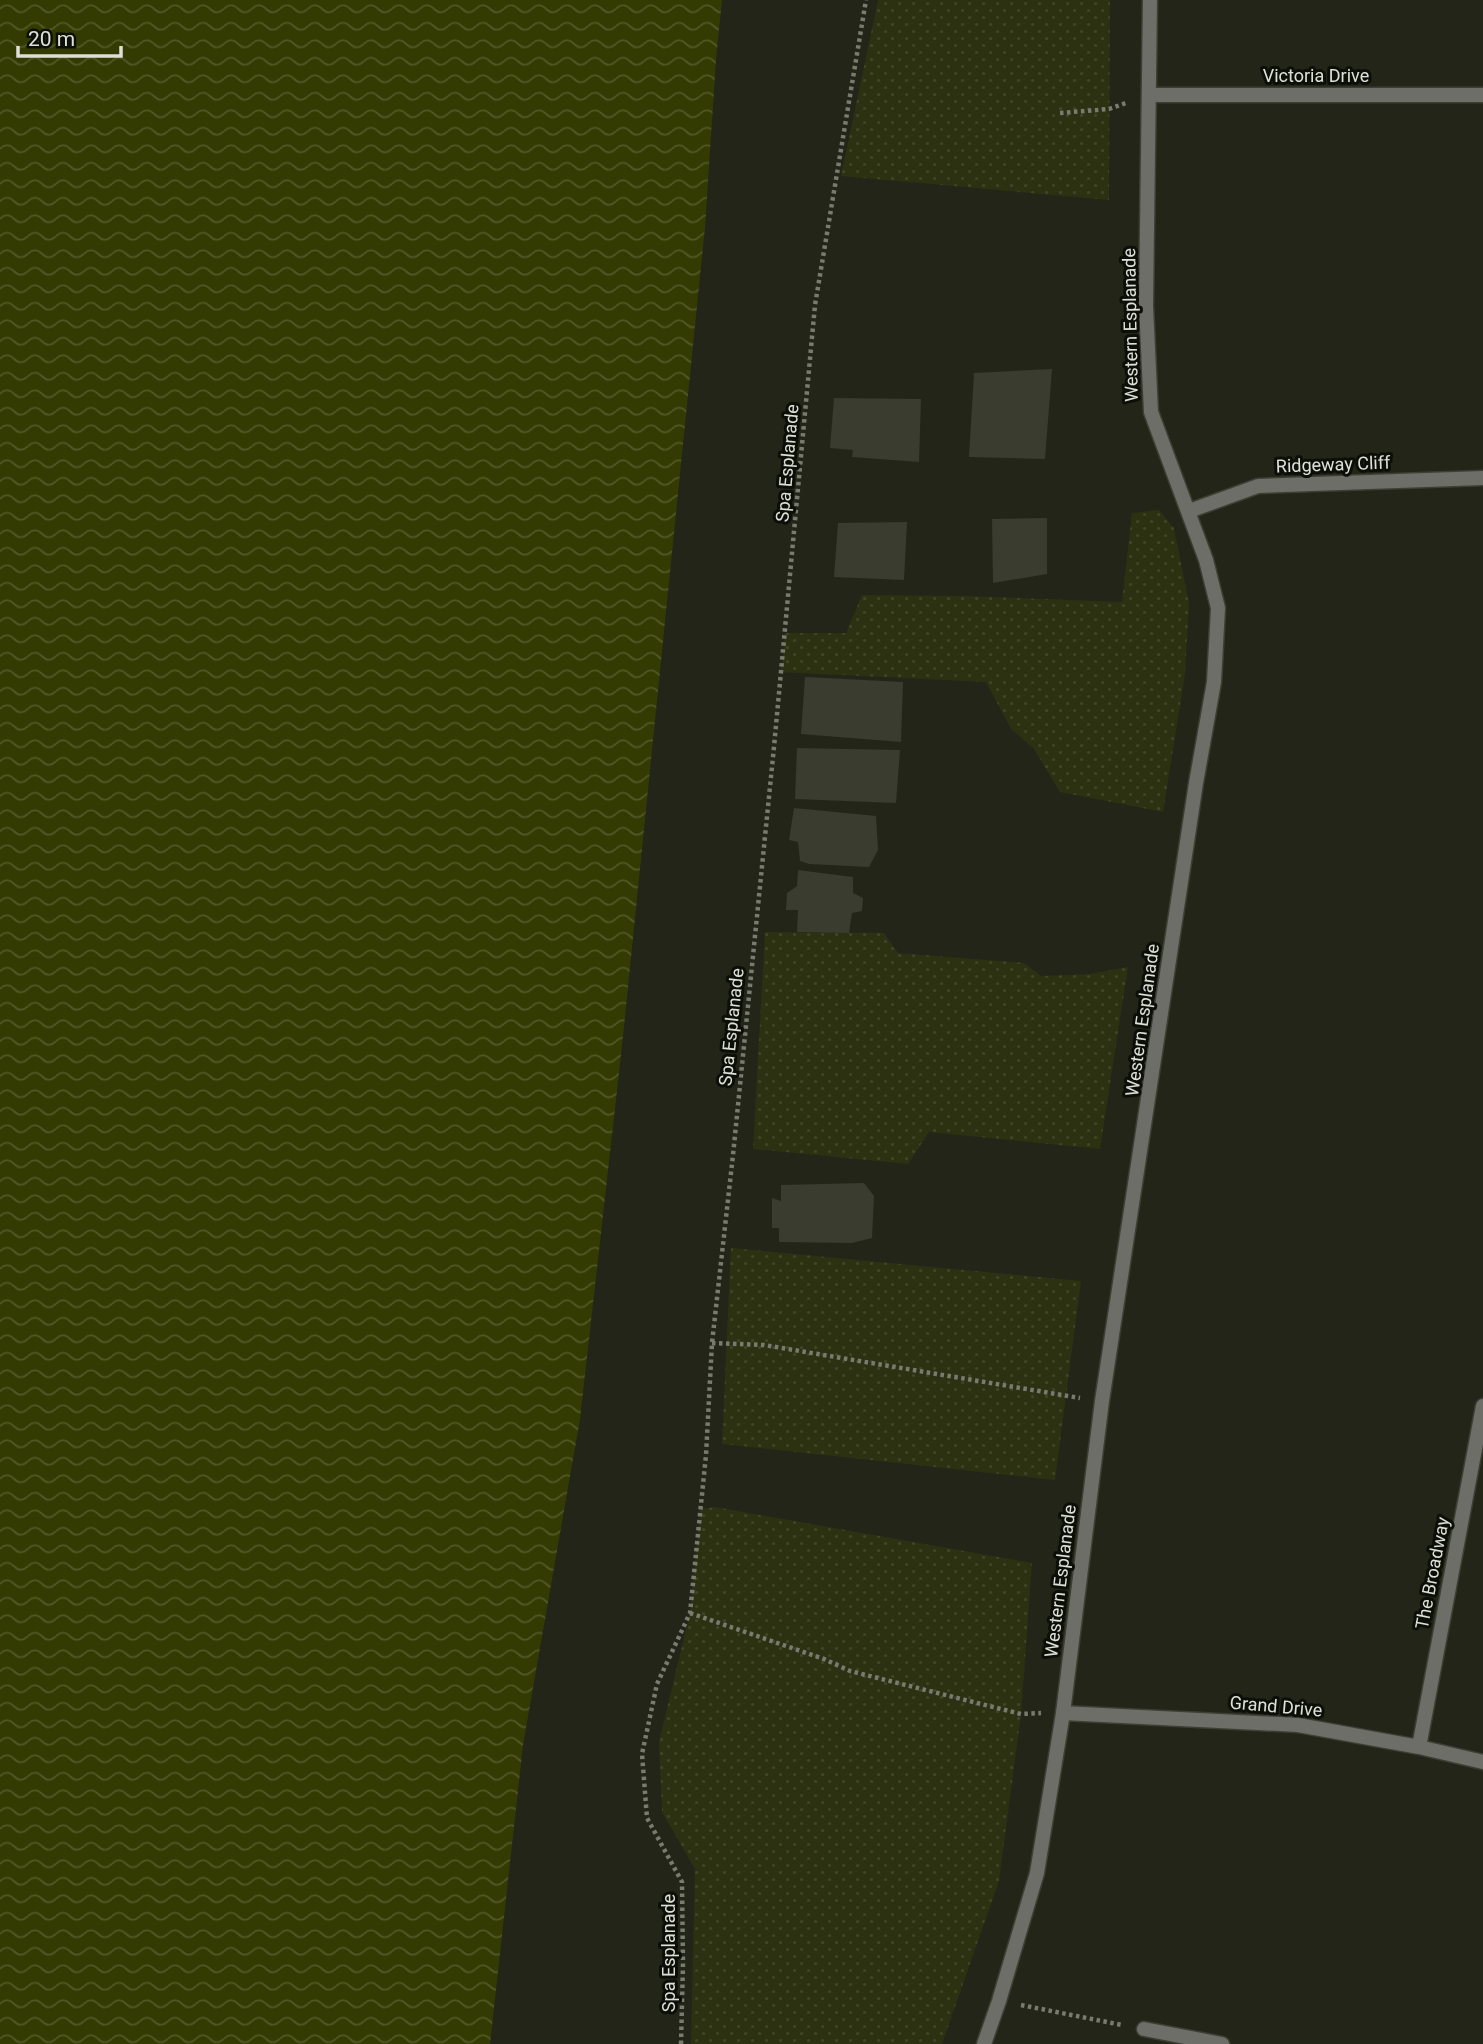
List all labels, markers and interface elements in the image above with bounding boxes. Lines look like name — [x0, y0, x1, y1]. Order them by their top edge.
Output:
scale bar — [18, 14, 121, 58]
text: 20 m — [28, 27, 75, 51]
street label: Victoria Drive — [1263, 65, 1369, 86]
street label: Western Esplanade — [1118, 248, 1142, 402]
street label: Spa Esplanade — [771, 403, 803, 523]
street label: Ridgeway Cliff — [1275, 451, 1391, 476]
street label: Western Esplanade — [1121, 942, 1163, 1098]
street label: Spa Esplanade — [714, 967, 748, 1087]
street label: Western Esplanade — [1040, 1503, 1080, 1659]
street label: The Broadway — [1411, 1515, 1453, 1631]
street label: Grand Drive — [1229, 1691, 1323, 1721]
street label: Spa Esplanade — [658, 1894, 679, 2012]

